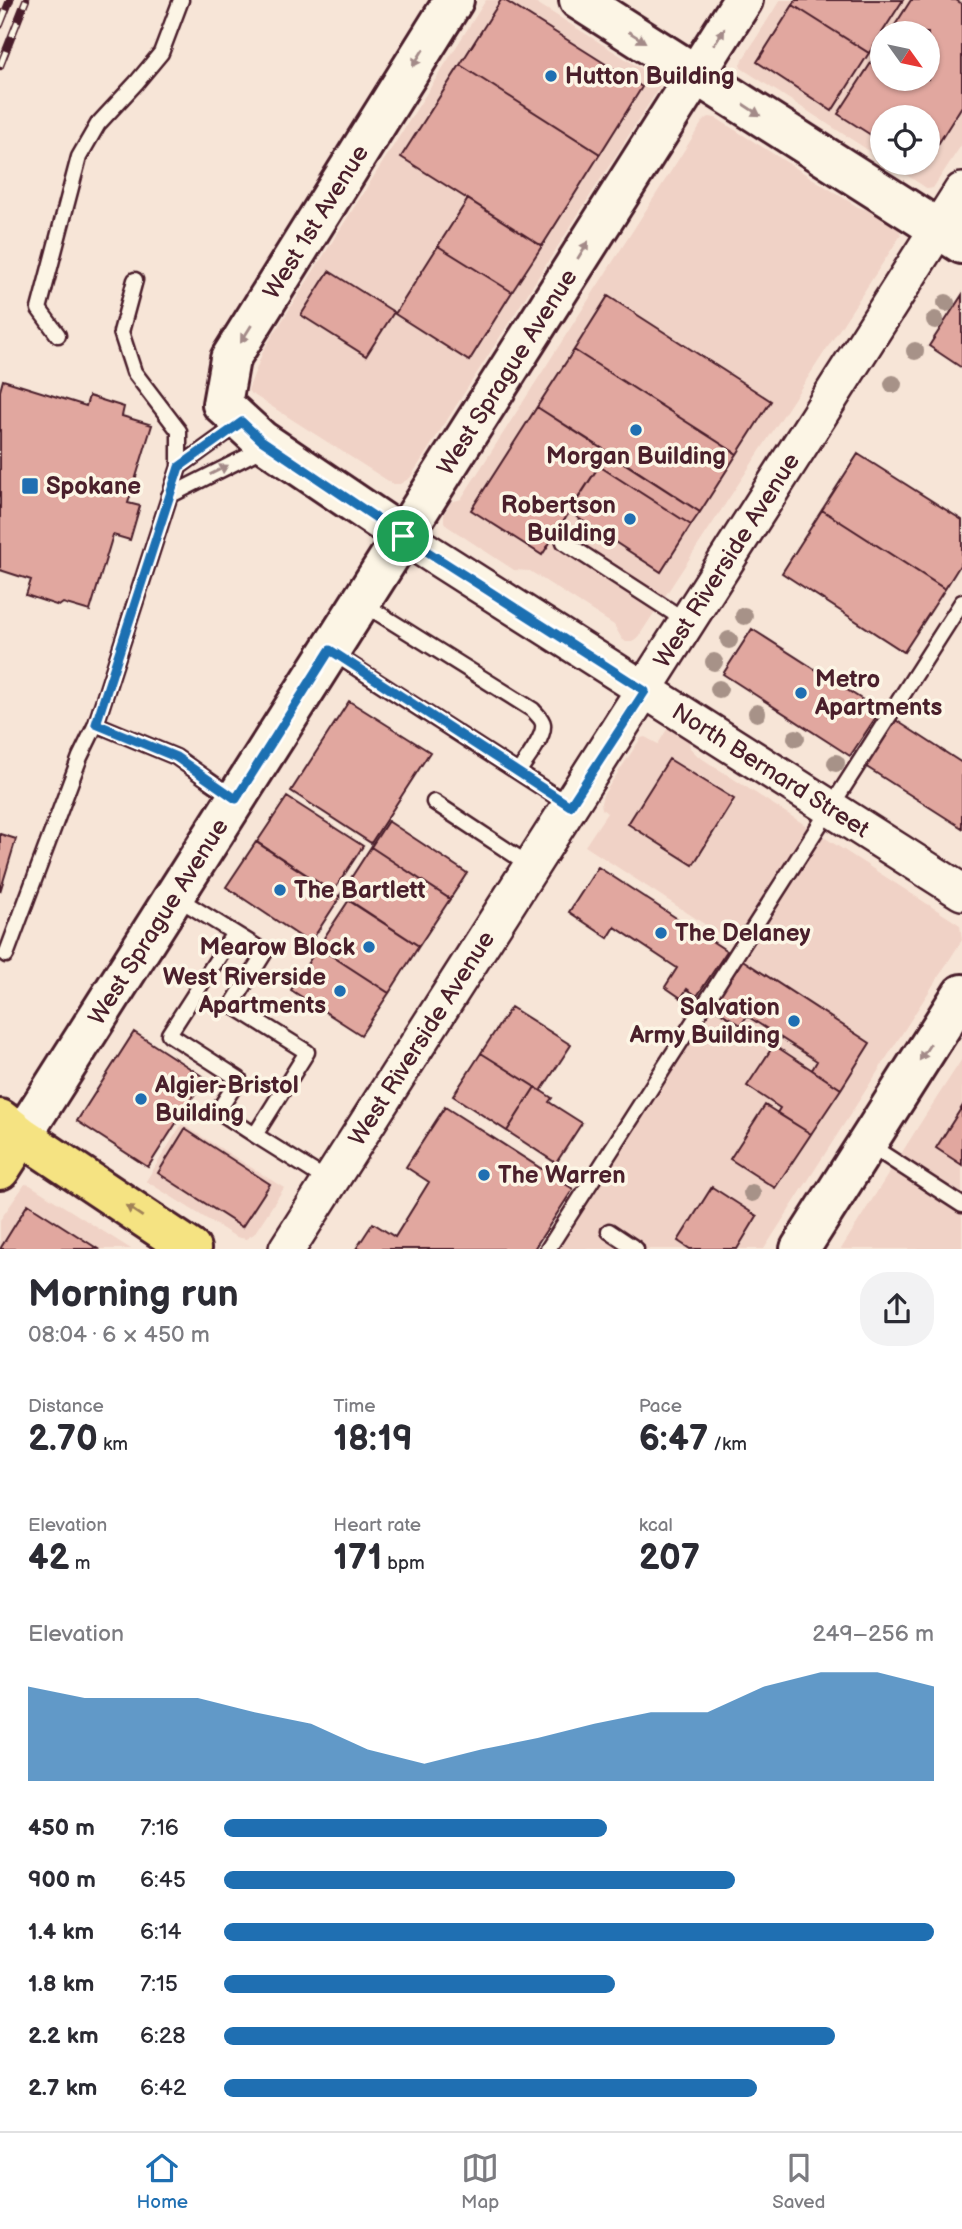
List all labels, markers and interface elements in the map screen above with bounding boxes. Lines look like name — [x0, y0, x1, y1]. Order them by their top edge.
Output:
north arrow — [870, 21, 940, 91]
map controls — [870, 21, 940, 175]
one-way arrow — [712, 27, 725, 47]
one-way arrow — [627, 30, 646, 43]
one-way arrow — [412, 48, 425, 67]
place label: Hutton Building — [565, 62, 735, 91]
marker: Hutton Building — [543, 68, 559, 84]
one-way arrow — [743, 104, 762, 117]
button: locate — [870, 105, 940, 175]
street label: West 1st Avenue — [257, 140, 375, 304]
one-way arrow — [576, 241, 589, 260]
street label: West Sprague Avenue — [431, 264, 584, 481]
one-way arrow — [239, 324, 252, 343]
marker: Morgan Building — [628, 422, 644, 438]
place label: Morgan Building — [546, 442, 726, 471]
street label: West Riverside Avenue — [648, 448, 806, 673]
one-way arrow — [209, 465, 229, 476]
place label: Spokane — [46, 472, 141, 501]
marker: Spokane — [20, 476, 40, 496]
place label: Robertson Building — [501, 491, 616, 548]
pin — [373, 506, 433, 566]
marker: Robertson Building — [622, 511, 638, 527]
icon: arrive — [384, 517, 422, 555]
place label: Metro Apartments — [814, 665, 942, 722]
marker: Metro Apartments — [793, 685, 809, 701]
street label: North Bernard Street — [666, 697, 875, 844]
street label: West Sprague Avenue — [82, 813, 235, 1030]
place label: The Bartlett — [294, 876, 426, 905]
marker: The Bartlett — [272, 882, 288, 898]
place label: The Delaney — [675, 919, 811, 948]
marker: The Delaney — [653, 925, 669, 941]
street label: West Riverside Avenue — [343, 926, 501, 1151]
place label: Mearow Block — [200, 933, 355, 962]
marker: Mearow Block — [361, 939, 377, 955]
place label: West Riverside Apartments — [163, 963, 326, 1020]
marker: West Riverside Apartments — [332, 983, 348, 999]
place label: Salvation Army Building — [629, 993, 780, 1050]
marker: Salvation Army Building — [786, 1013, 802, 1029]
one-way arrow — [919, 1042, 932, 1061]
place label: Algier-Bristol Building — [154, 1071, 299, 1128]
marker: Algier-Bristol Building — [133, 1091, 149, 1107]
place label: The Warren — [498, 1161, 626, 1190]
marker: The Warren — [476, 1167, 492, 1183]
one-way arrow — [125, 1204, 143, 1218]
text: Morning run — [28, 1272, 239, 1317]
button: share — [860, 1272, 934, 1346]
text: 08:04 · 6 × 450 m — [28, 1321, 210, 1349]
text: Distance — [28, 1395, 104, 1418]
text: Time — [333, 1395, 375, 1418]
text: Pace — [639, 1395, 682, 1418]
text: 2.70 — [28, 1418, 98, 1461]
text: 18:19 — [333, 1418, 413, 1461]
text: 6:47 — [639, 1418, 708, 1461]
text: km — [98, 1433, 128, 1456]
text: /km — [708, 1433, 747, 1456]
text: Elevation — [28, 1514, 107, 1537]
text: Heart rate — [333, 1514, 421, 1537]
text: kcal — [639, 1514, 673, 1537]
text: 42 — [28, 1537, 70, 1580]
text: 171 — [333, 1537, 382, 1580]
text: 207 — [639, 1537, 700, 1580]
text: m — [70, 1552, 90, 1575]
text: bpm — [382, 1552, 425, 1575]
text: Elevation — [28, 1620, 124, 1648]
text: 249–256 m — [812, 1620, 934, 1648]
text: 450 m — [28, 1814, 95, 1842]
text: 7:16 — [140, 1814, 179, 1842]
text: 900 m — [28, 1866, 96, 1894]
text: 6:45 — [140, 1866, 186, 1894]
text: 1.4 km — [28, 1918, 94, 1946]
text: 6:14 — [140, 1918, 182, 1946]
text: 1.8 km — [28, 1970, 94, 1998]
text: 7:15 — [140, 1970, 178, 1998]
text: 2.2 km — [28, 2022, 99, 2050]
text: 6:28 — [140, 2022, 186, 2050]
text: 2.7 km — [28, 2074, 97, 2102]
text: 6:42 — [140, 2074, 186, 2102]
tab: Home — [136, 2149, 188, 2214]
tab: Map — [461, 2149, 499, 2214]
tab: Saved — [772, 2149, 826, 2214]

